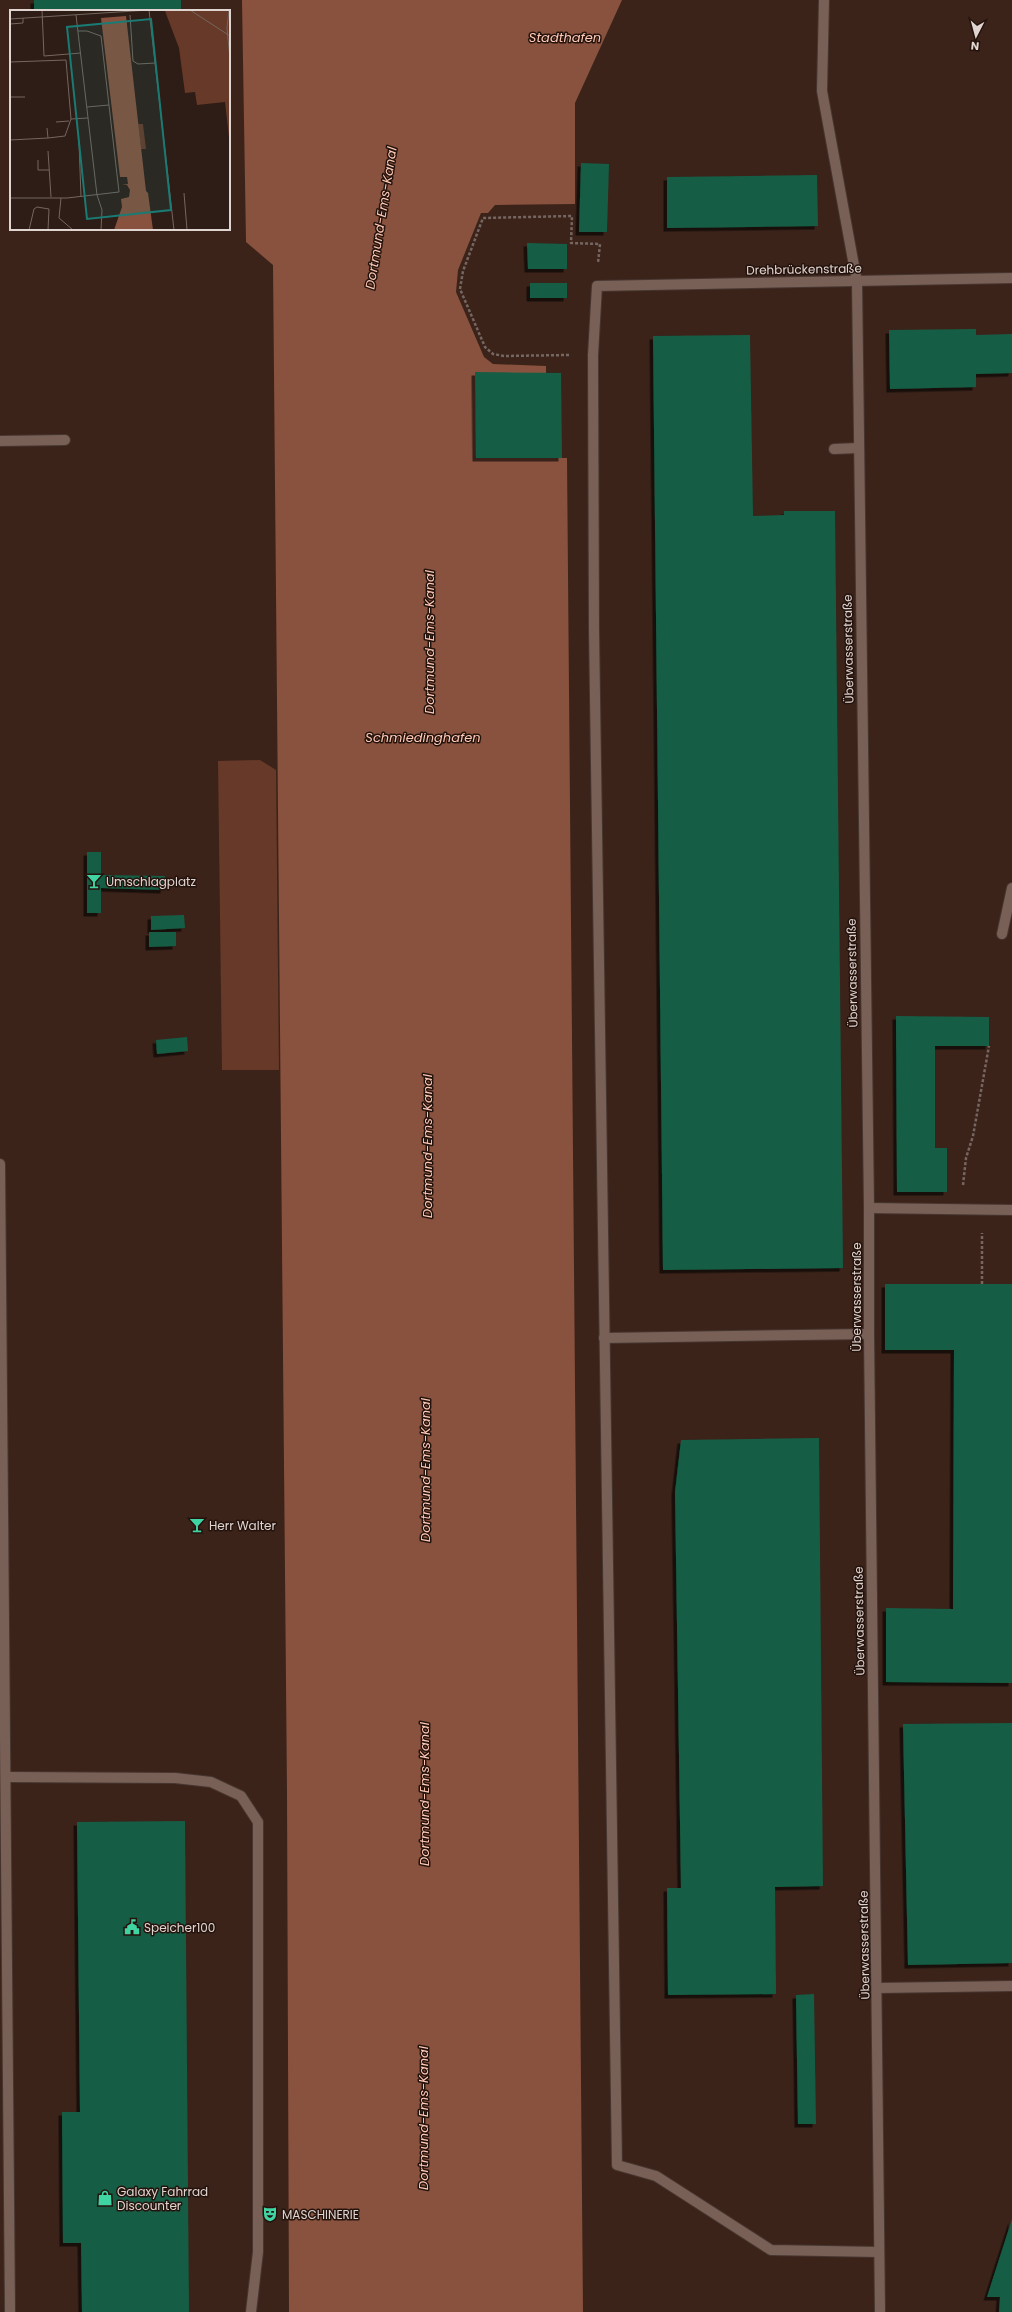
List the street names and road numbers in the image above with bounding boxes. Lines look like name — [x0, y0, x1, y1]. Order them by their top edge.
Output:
street label: Drehbrückenstraße — [746, 259, 862, 279]
street label: Überwasserstraße — [839, 594, 857, 704]
street label: Überwasserstraße — [843, 918, 861, 1028]
street label: Überwasserstraße — [848, 1242, 865, 1352]
street label: Überwasserstraße — [850, 1566, 868, 1676]
street label: Überwasserstraße — [855, 1890, 873, 2000]

